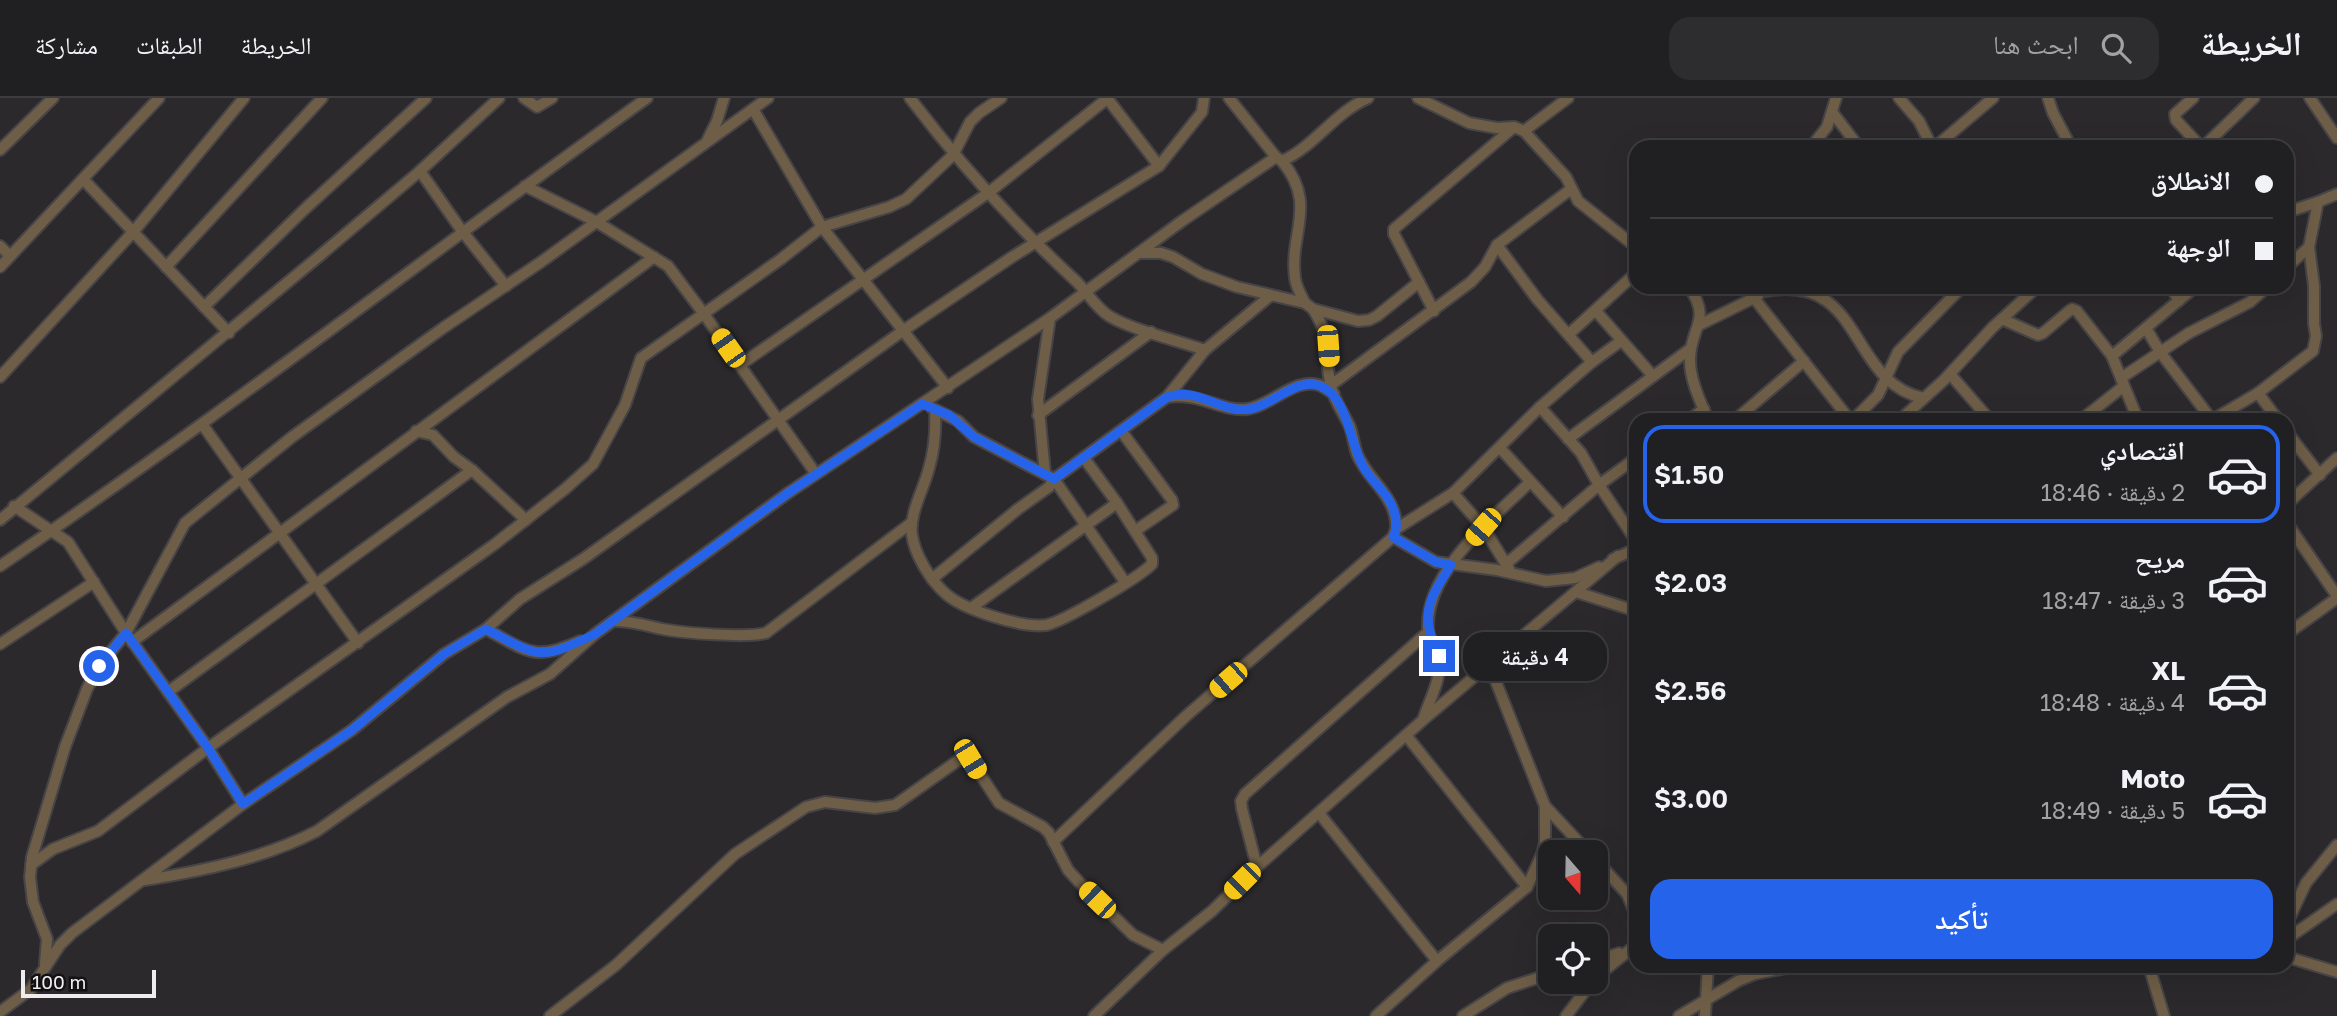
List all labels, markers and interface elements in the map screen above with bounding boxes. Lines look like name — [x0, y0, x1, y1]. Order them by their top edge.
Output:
search box — [1669, 17, 2159, 80]
text: الخريطة — [2201, 23, 2302, 62]
text: ابحث هنا — [1993, 29, 2079, 60]
icon: search — [2097, 29, 2135, 67]
text: مشاركة — [35, 30, 98, 59]
text: الطبقات — [136, 30, 203, 59]
text: الخريطة — [241, 30, 311, 59]
text: الانطلاق — [2151, 165, 2231, 196]
text: الوجهة — [2166, 232, 2231, 263]
car — [1317, 324, 1340, 368]
car — [708, 325, 749, 371]
text: اقتصادي — [2100, 435, 2185, 466]
icon: car — [2206, 443, 2269, 506]
text: $1.50 — [1654, 459, 1725, 490]
text: 2 دقيقة · 18:46 — [2041, 478, 2185, 506]
car — [1462, 504, 1505, 550]
text: مريح — [2135, 543, 2185, 574]
icon: car — [2206, 551, 2269, 614]
text: $2.03 — [1654, 567, 1727, 598]
text: 3 دقيقة · 18:47 — [2042, 586, 2185, 614]
callout: 4 دقيقة — [1464, 632, 1607, 680]
route end — [1423, 640, 1455, 672]
text: 4 دقيقة — [1501, 642, 1569, 670]
route start — [83, 650, 115, 682]
text: XL — [2151, 655, 2185, 686]
car — [1206, 658, 1251, 702]
icon: car — [2206, 659, 2269, 722]
text: $2.56 — [1654, 675, 1727, 706]
text: 4 دقيقة · 18:48 — [2040, 688, 2185, 716]
car — [951, 736, 990, 782]
text: Moto — [2120, 763, 2185, 794]
icon: car — [2206, 767, 2269, 830]
text: $3.00 — [1654, 783, 1728, 814]
text: 5 دقيقة · 18:49 — [2041, 796, 2185, 824]
north arrow — [1538, 840, 1608, 910]
map controls — [1538, 840, 1608, 994]
car — [1220, 859, 1265, 903]
car — [1075, 878, 1120, 922]
button: تأكيد — [1650, 879, 2273, 959]
button: locate — [1538, 924, 1608, 994]
scale bar — [21, 967, 156, 999]
text: 100 m — [32, 970, 86, 993]

